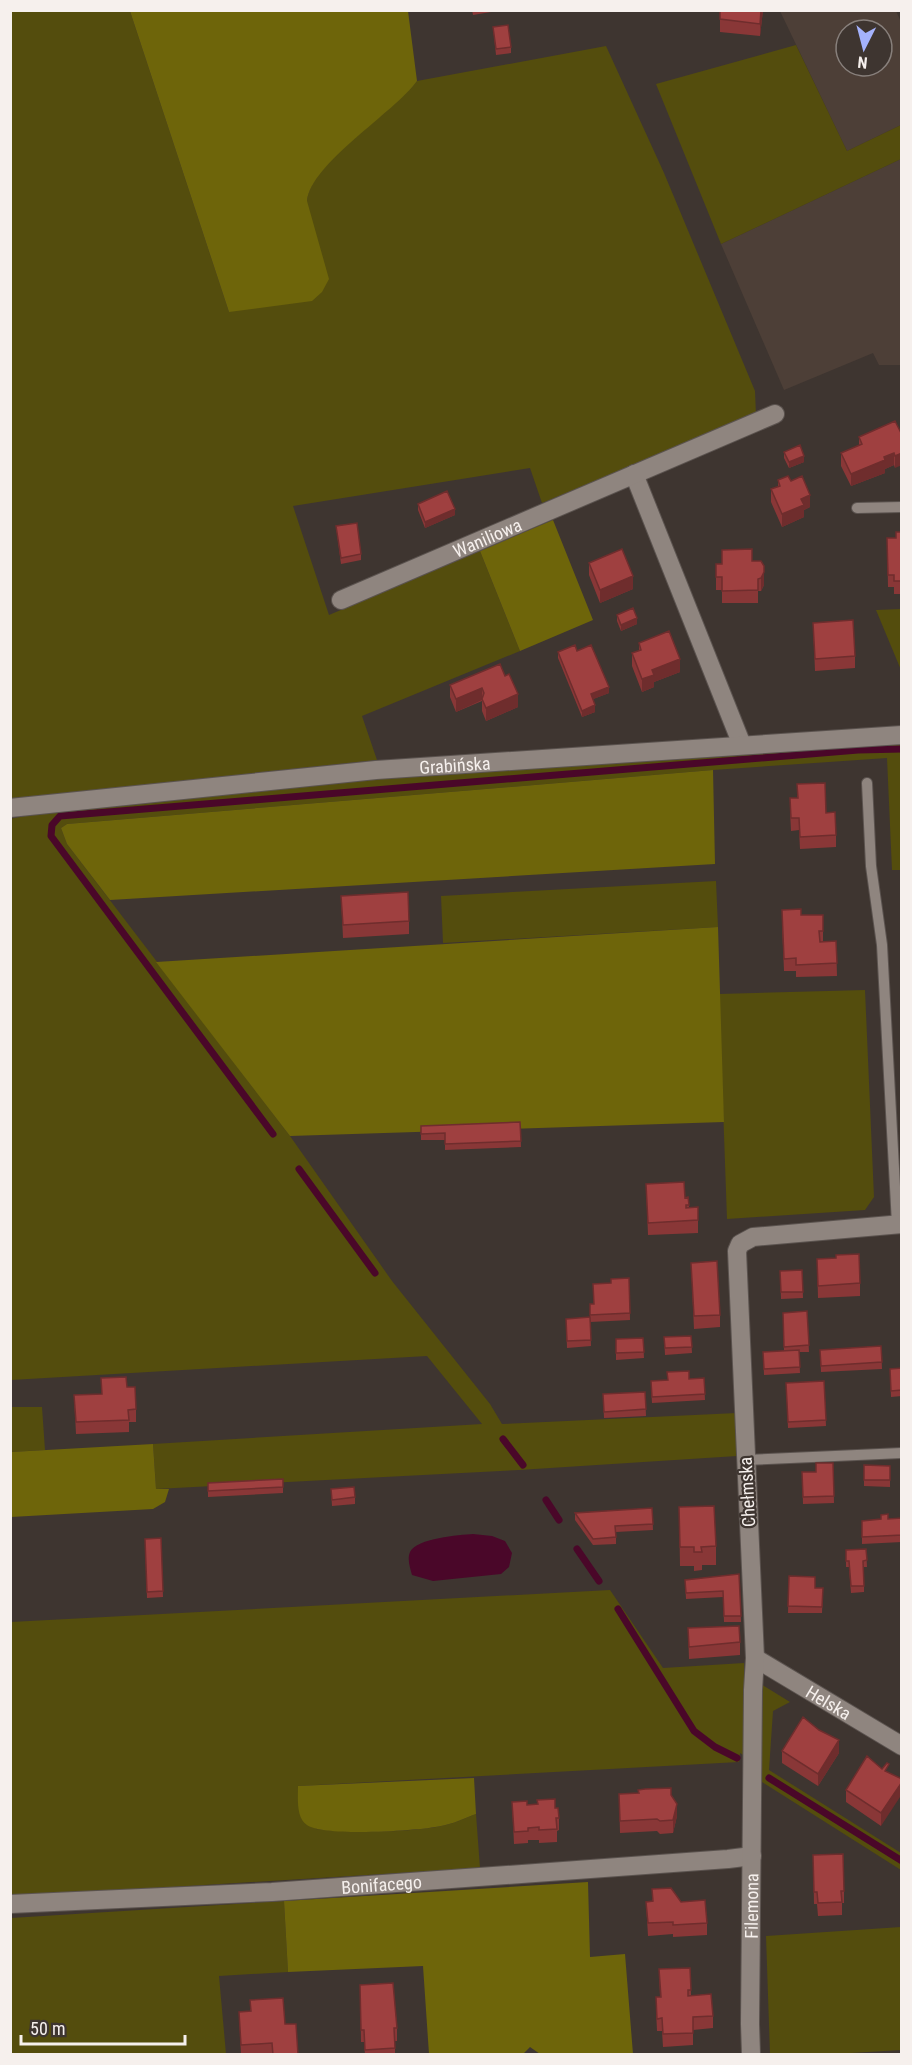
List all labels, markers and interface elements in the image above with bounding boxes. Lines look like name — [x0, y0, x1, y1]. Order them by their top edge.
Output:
north arrow — [834, 18, 894, 78]
text: N — [857, 52, 868, 72]
street label: Waniliowa — [450, 513, 525, 561]
street label: Grabińska — [419, 752, 491, 778]
street label: Chełmska — [735, 1456, 759, 1528]
street label: Helska — [802, 1681, 855, 1724]
street label: Bonifacego — [340, 1871, 422, 1897]
street label: Filemona — [740, 1873, 762, 1939]
scale bar — [21, 2008, 184, 2046]
text: 50 m — [30, 2018, 65, 2039]

